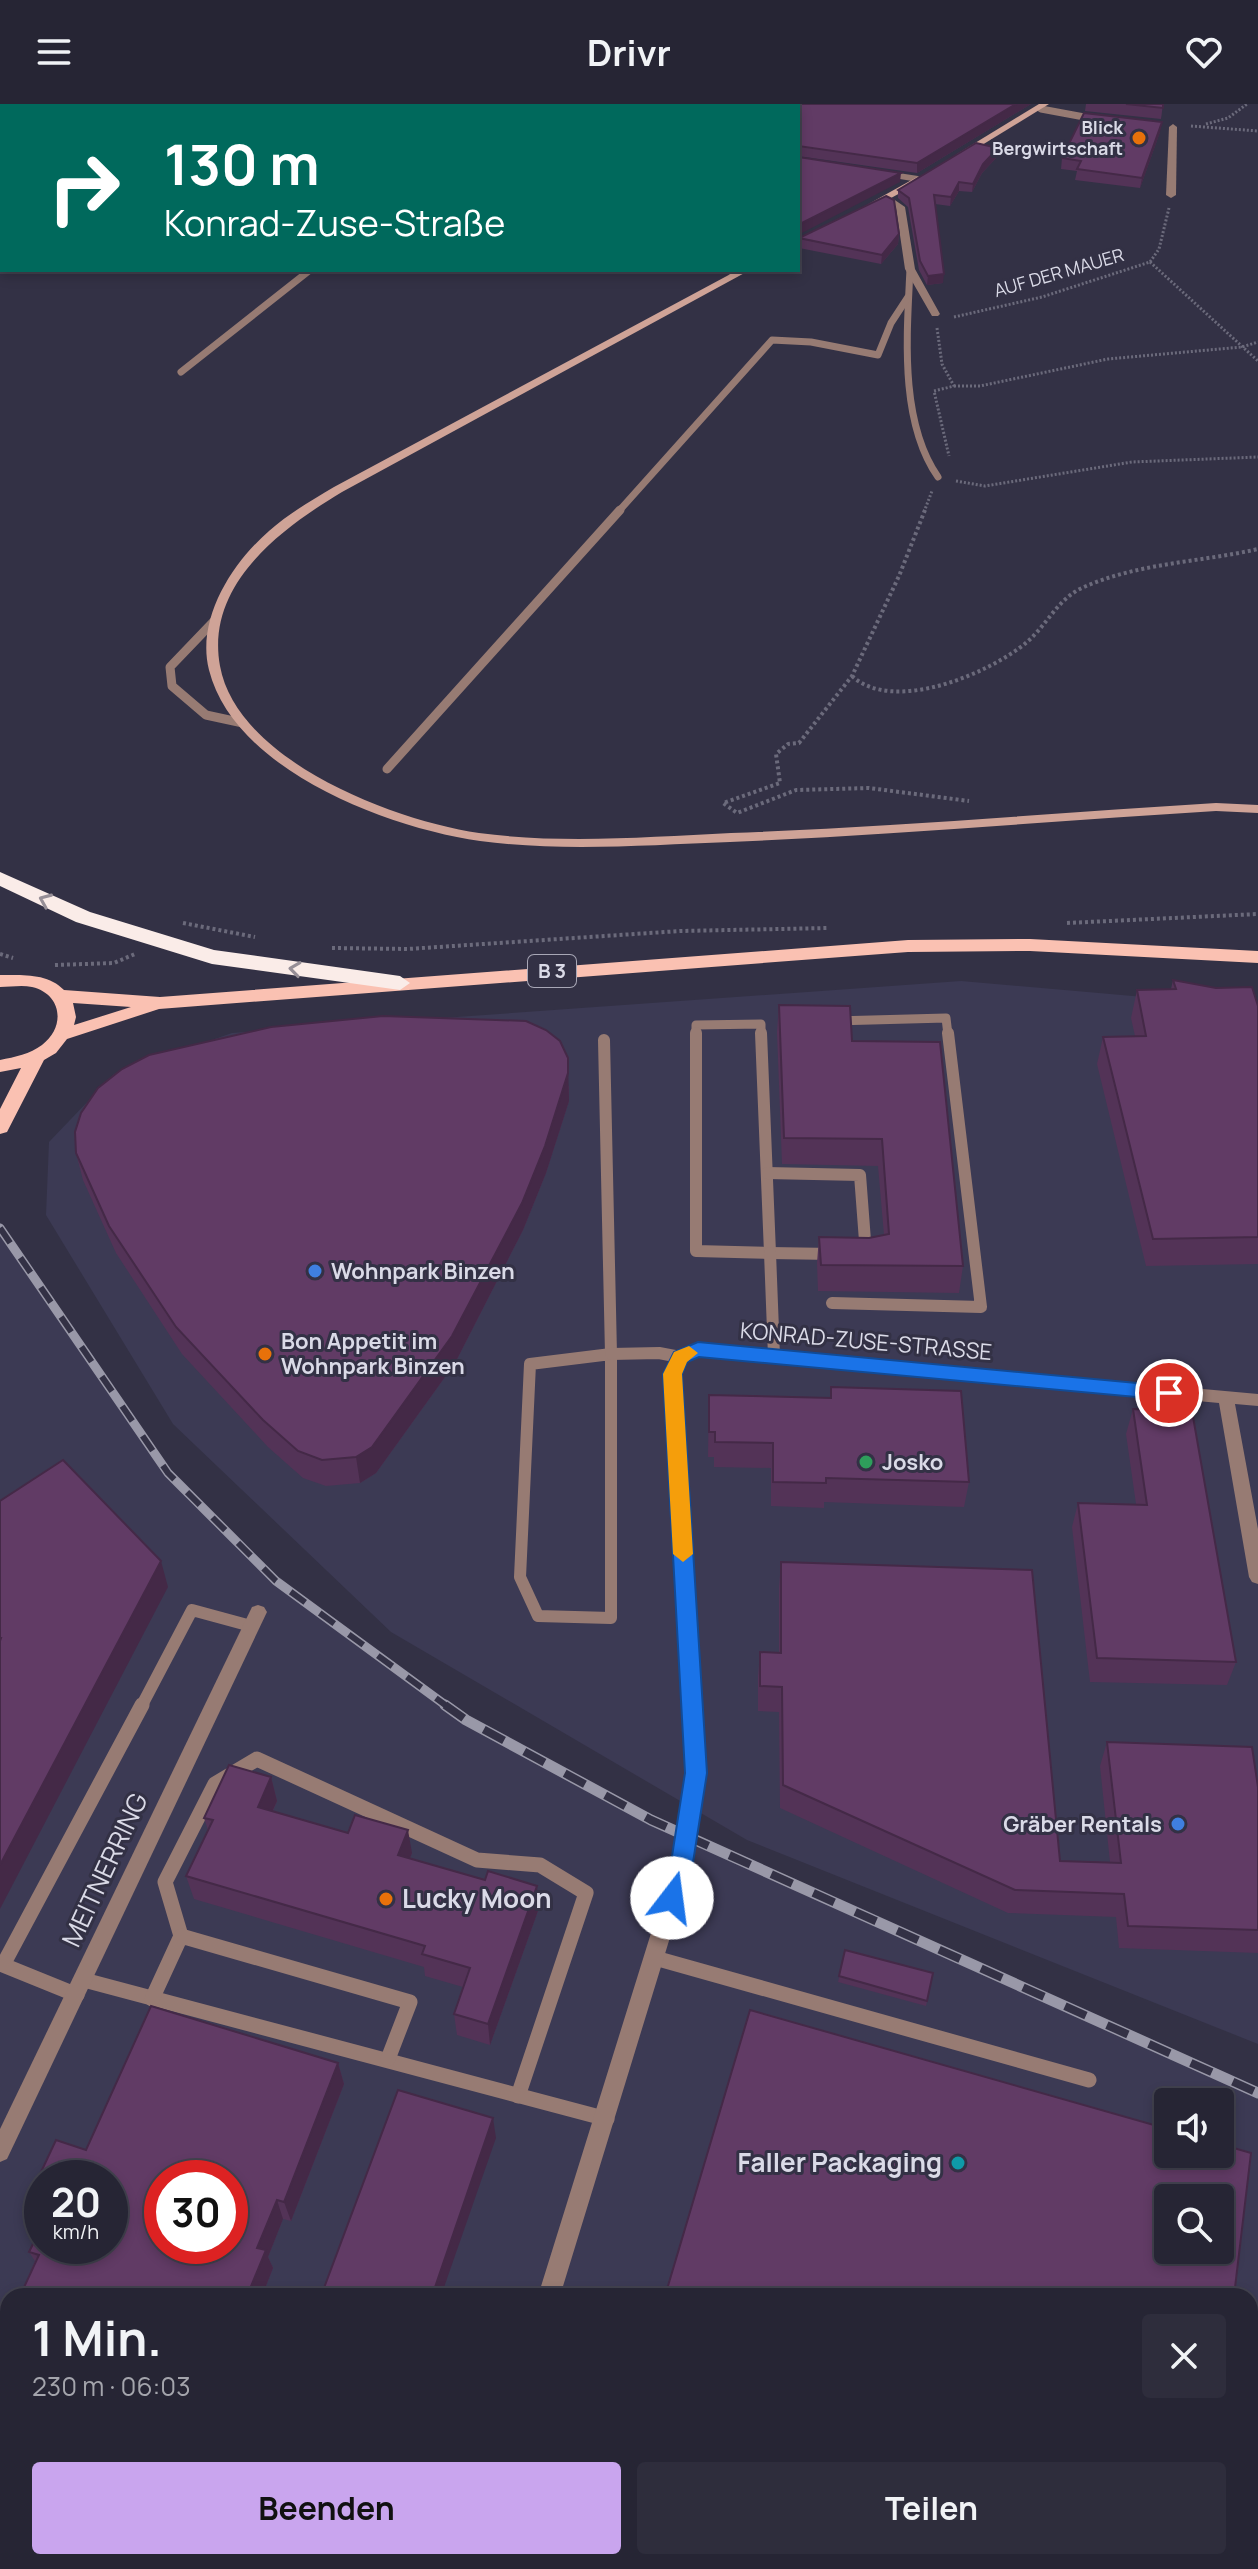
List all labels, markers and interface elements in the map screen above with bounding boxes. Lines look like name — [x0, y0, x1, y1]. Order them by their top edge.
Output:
text: Drivr — [587, 28, 671, 77]
icon: menu — [32, 30, 76, 74]
icon: heart — [1182, 30, 1226, 74]
place label: Blick Bergwirtschaft — [992, 115, 1124, 160]
text: 130 m — [164, 125, 320, 202]
marker: Blick Bergwirtschaft — [1130, 129, 1148, 147]
icon: right — [32, 136, 136, 240]
text: Konrad-Zuse-Straße — [164, 198, 505, 247]
street label: AUF DER MAUER — [991, 242, 1126, 302]
one-way arrow — [39, 894, 53, 910]
road number: B 3 — [528, 955, 576, 987]
one-way arrow — [288, 961, 301, 978]
place label: Wohnpark Binzen — [331, 1256, 515, 1286]
marker: Wohnpark Binzen — [306, 1262, 324, 1280]
street label: KONRAD-ZUSE-STRASSE — [739, 1315, 993, 1367]
place label: Bon Appetit im Wohnpark Binzen — [281, 1326, 465, 1381]
marker: Bon Appetit im Wohnpark Binzen — [256, 1345, 274, 1363]
pin — [1135, 1359, 1203, 1427]
icon: arrive — [1147, 1371, 1191, 1415]
place label: Josko — [882, 1447, 943, 1477]
marker: Josko — [857, 1453, 875, 1471]
street label: MEITNERRING — [53, 1787, 155, 1952]
place label: Gräber Rentals — [1003, 1809, 1162, 1839]
marker: Gräber Rentals — [1169, 1815, 1187, 1833]
position arrow — [630, 1856, 714, 1940]
place label: Lucky Moon — [402, 1880, 551, 1916]
marker: Lucky Moon — [377, 1890, 395, 1908]
map controls — [1154, 2088, 1234, 2264]
button: sound — [1154, 2088, 1234, 2168]
place label: Faller Packaging — [737, 2144, 942, 2180]
marker: Faller Packaging — [949, 2154, 967, 2172]
speed limit sign: 30 — [144, 2160, 248, 2264]
text: 20 — [51, 2174, 101, 2229]
button: search — [1154, 2184, 1234, 2264]
text: km/h — [53, 2218, 99, 2245]
text: 1 Min. — [32, 2305, 162, 2370]
button: close — [1142, 2314, 1226, 2398]
text: 230 m · 06:03 — [32, 2368, 191, 2404]
button: Beenden — [32, 2462, 621, 2554]
button: Teilen — [637, 2462, 1226, 2554]

